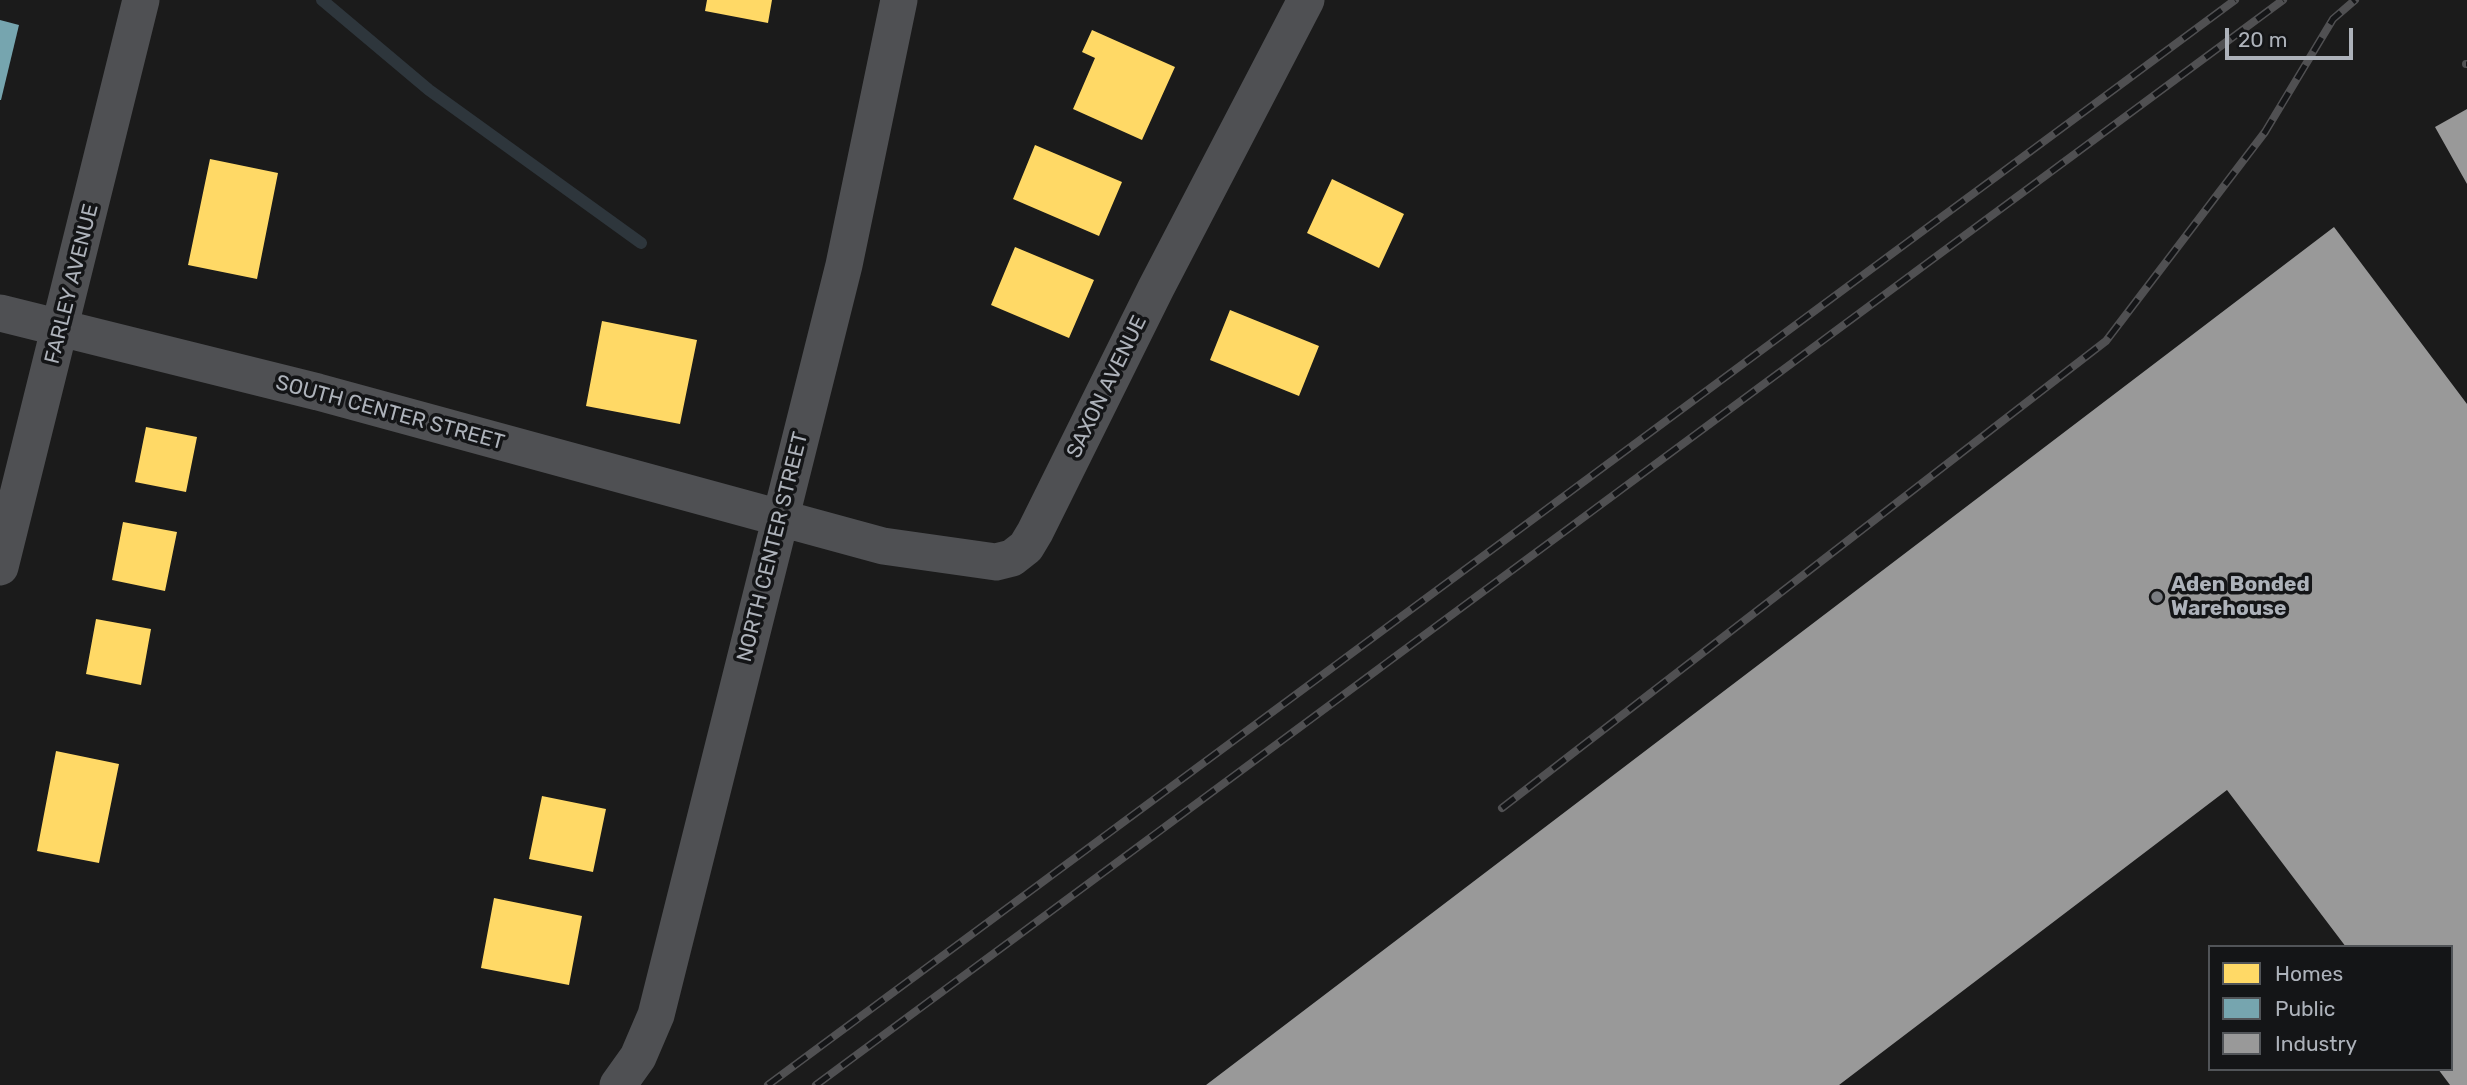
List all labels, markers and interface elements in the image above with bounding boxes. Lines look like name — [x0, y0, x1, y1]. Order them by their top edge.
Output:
scale bar — [2229, 14, 2357, 58]
text: 20 m — [2238, 27, 2287, 52]
street label: FARLEY AVENUE — [40, 201, 104, 367]
street label: SAXON AVENUE — [1062, 312, 1152, 462]
street label: SOUTH CENTER STREET — [273, 370, 507, 456]
street label: NORTH CENTER STREET — [732, 429, 814, 665]
place label: Aden Bonded Warehouse — [2171, 572, 2310, 622]
marker: Aden Bonded Warehouse — [2149, 589, 2165, 605]
legend — [2208, 945, 2453, 1071]
text: Homes — [2275, 961, 2343, 986]
text: Public — [2275, 996, 2335, 1021]
text: Industry — [2275, 1031, 2357, 1056]

